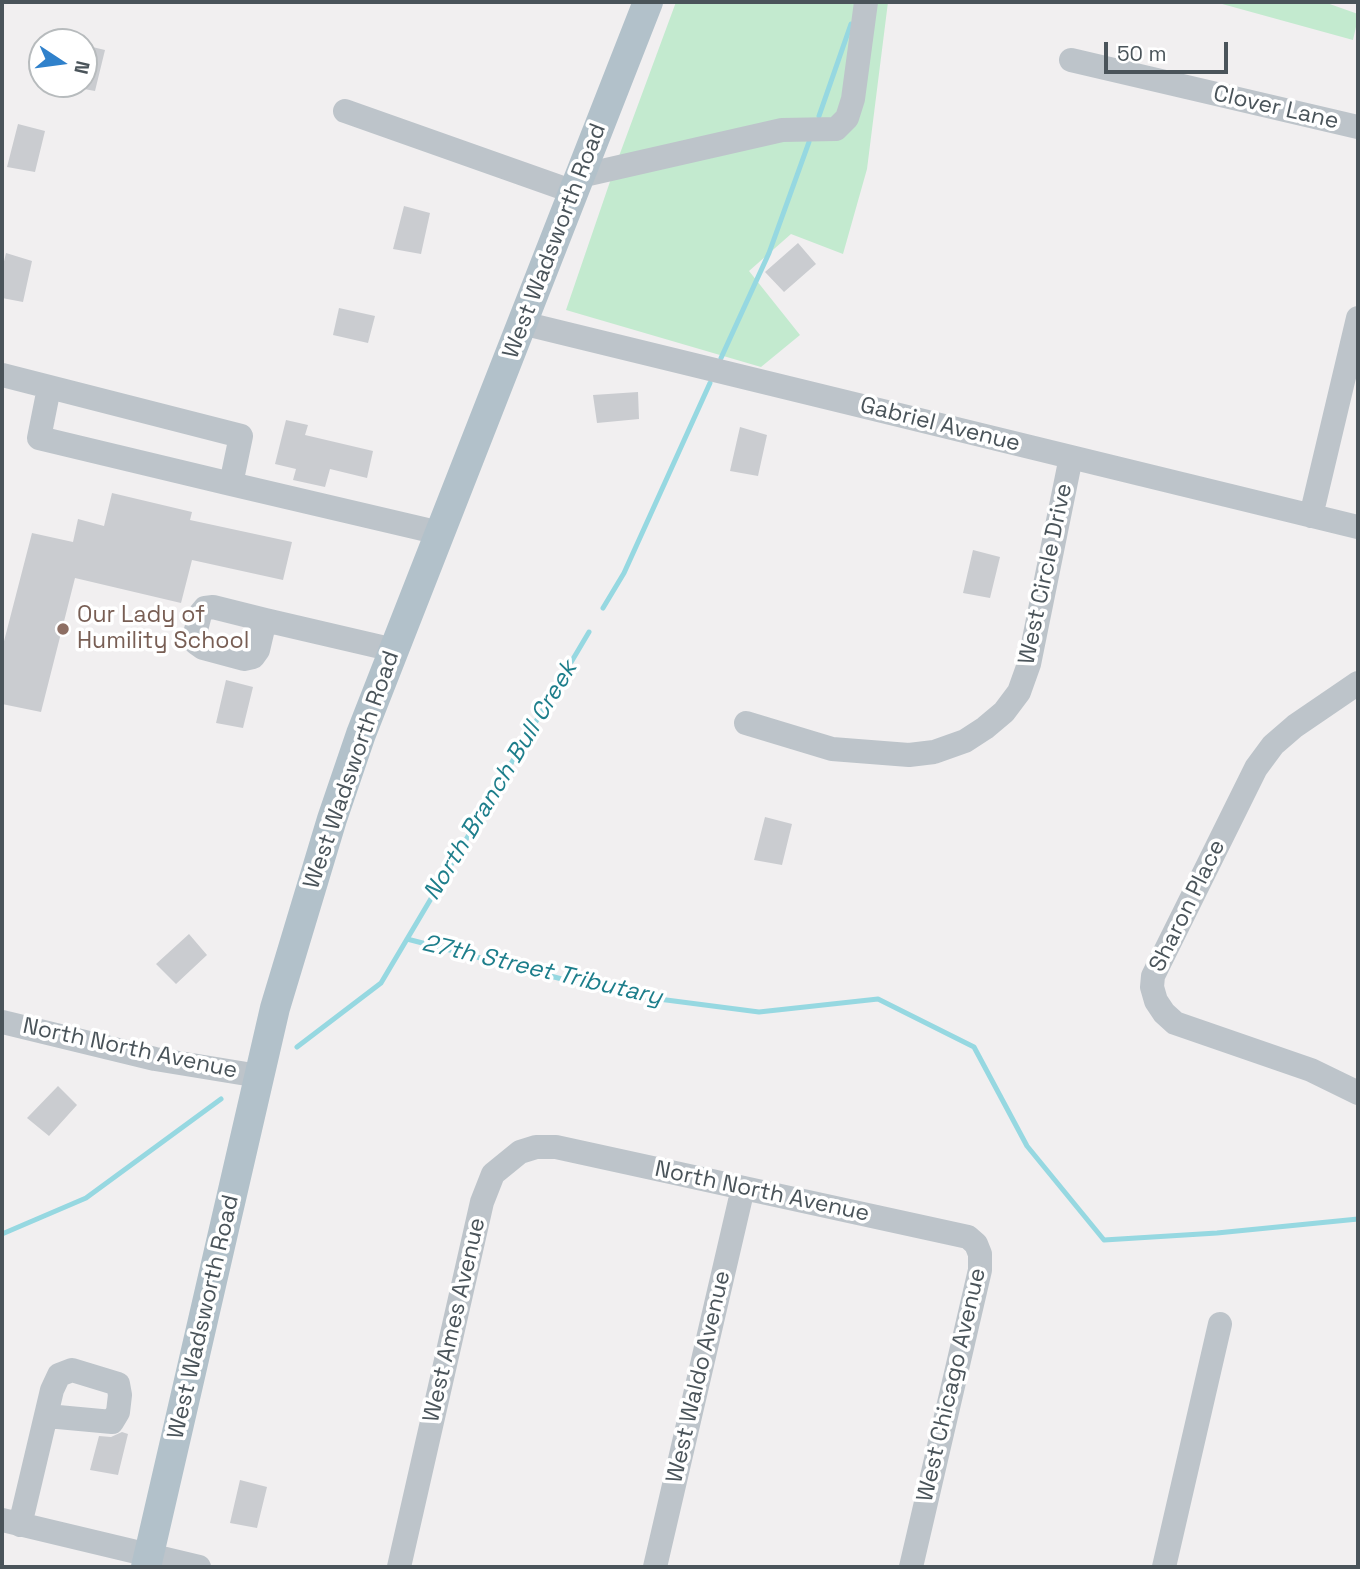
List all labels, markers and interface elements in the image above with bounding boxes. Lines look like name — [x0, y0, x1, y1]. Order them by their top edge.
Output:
north arrow — [28, 28, 98, 98]
scale bar — [1108, 28, 1232, 72]
text: 50 m — [1117, 40, 1167, 67]
text: N — [68, 58, 96, 76]
street label: Clover Lane — [1211, 80, 1341, 136]
street label: West Wadsworth Road — [497, 120, 613, 362]
street label: Gabriel Avenue — [857, 392, 1023, 458]
street label: West Circle Drive — [1013, 481, 1079, 667]
place label: Our Lady of Humility School — [77, 602, 249, 656]
marker: Our Lady of Humility School — [55, 621, 71, 637]
street label: West Wadsworth Road — [298, 648, 406, 892]
water label: North Branch Bull Creek — [418, 656, 584, 906]
street label: Sharon Place — [1144, 835, 1232, 977]
water label: 27th Street Tributary — [419, 929, 665, 1013]
street label: North North Avenue — [20, 1013, 240, 1085]
street label: North North Avenue — [652, 1156, 872, 1228]
street label: West Wadsworth Road — [162, 1192, 246, 1442]
street label: West Ames Avenue — [418, 1215, 492, 1425]
street label: West Chicago Avenue — [912, 1265, 992, 1505]
street label: West Waldo Avenue — [661, 1268, 737, 1486]

